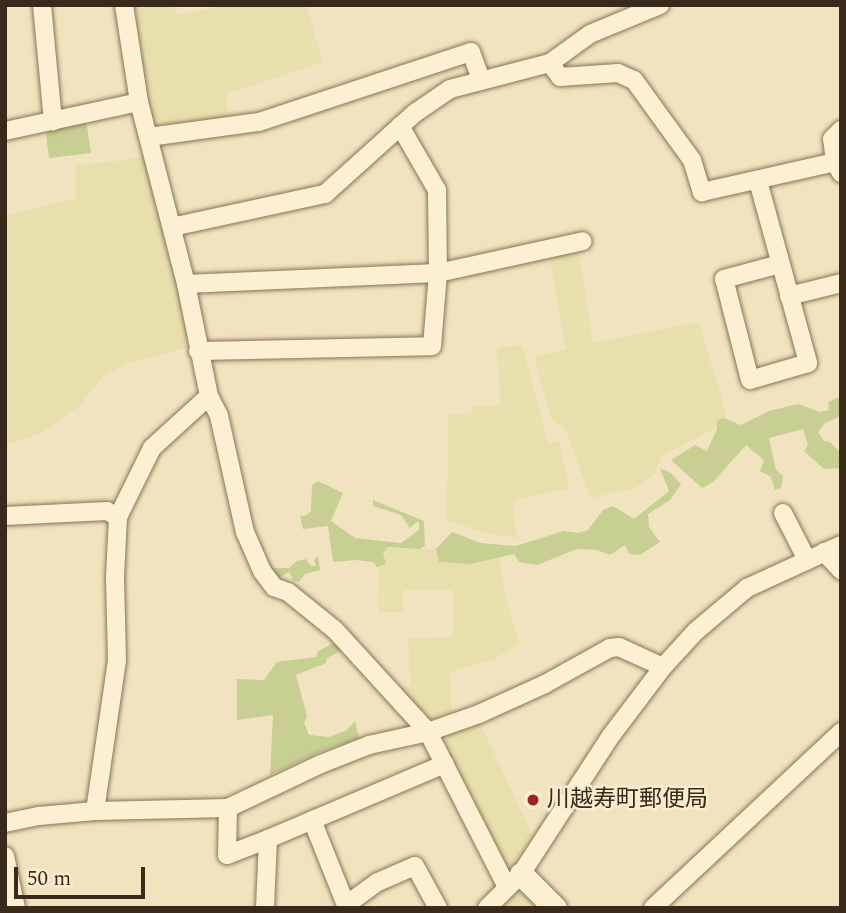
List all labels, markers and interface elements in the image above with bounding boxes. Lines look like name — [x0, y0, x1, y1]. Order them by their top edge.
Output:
place label: 川越寿町郵便局 — [547, 786, 708, 814]
marker: 川越寿町郵便局 — [525, 792, 541, 808]
scale bar — [18, 853, 149, 897]
text: 50 m — [27, 863, 71, 895]

